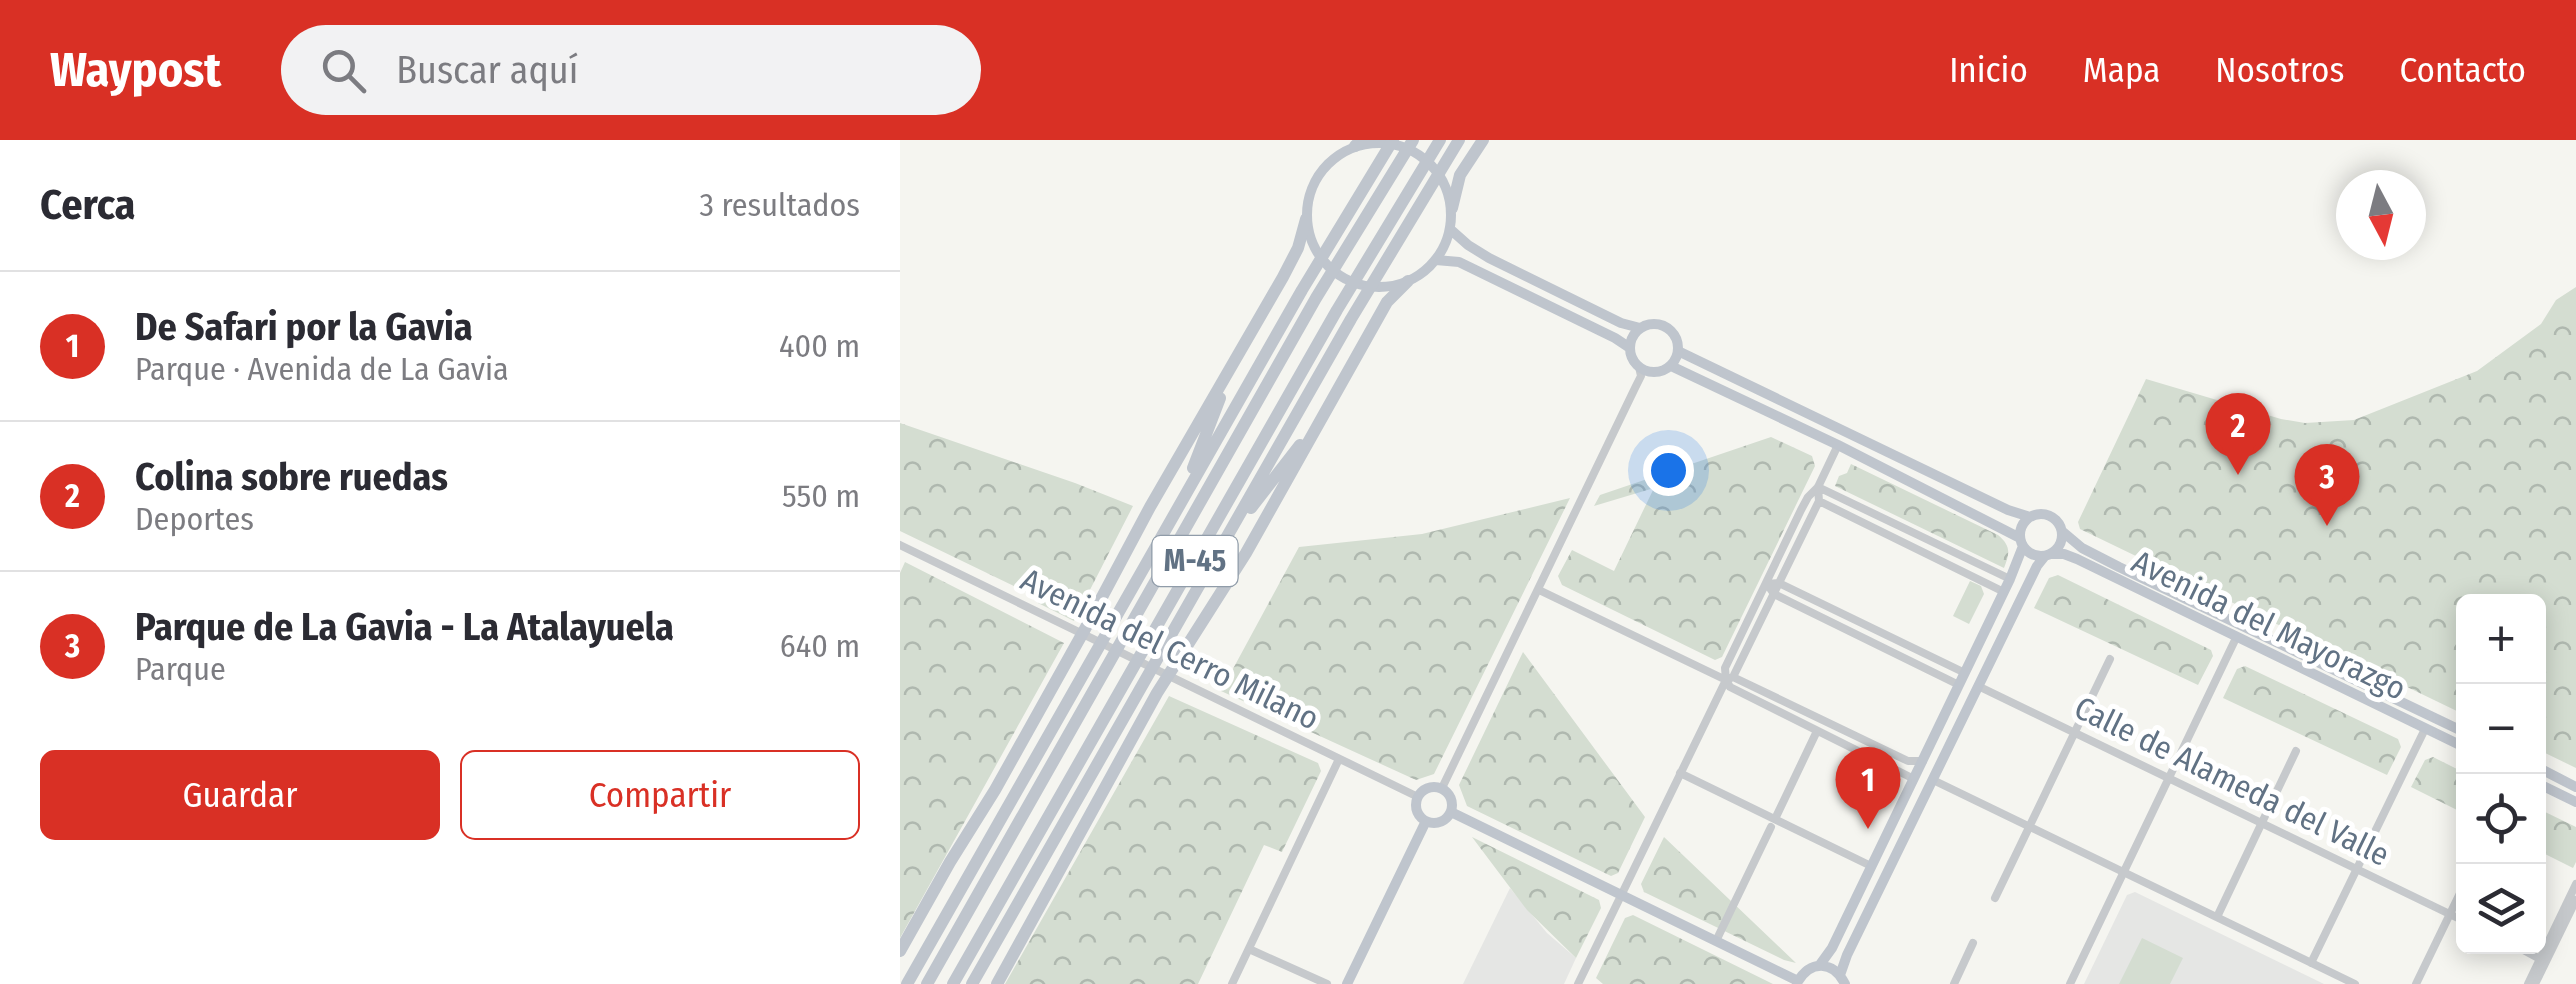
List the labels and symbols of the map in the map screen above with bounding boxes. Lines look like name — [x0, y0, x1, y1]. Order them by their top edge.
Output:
north arrow — [2336, 170, 2426, 260]
pin: 2 — [2206, 392, 2270, 475]
pin: 3 — [2294, 444, 2360, 526]
your location — [1643, 445, 1694, 496]
road number: M-45 — [1152, 536, 1238, 586]
street label: Avenida del Mayorazgo — [2126, 542, 2412, 708]
street label: Avenida del Cerro Milano — [1015, 560, 1325, 738]
street label: Calle de Alameda del Valle — [2069, 688, 2395, 874]
pin: 1 — [1836, 746, 1900, 829]

